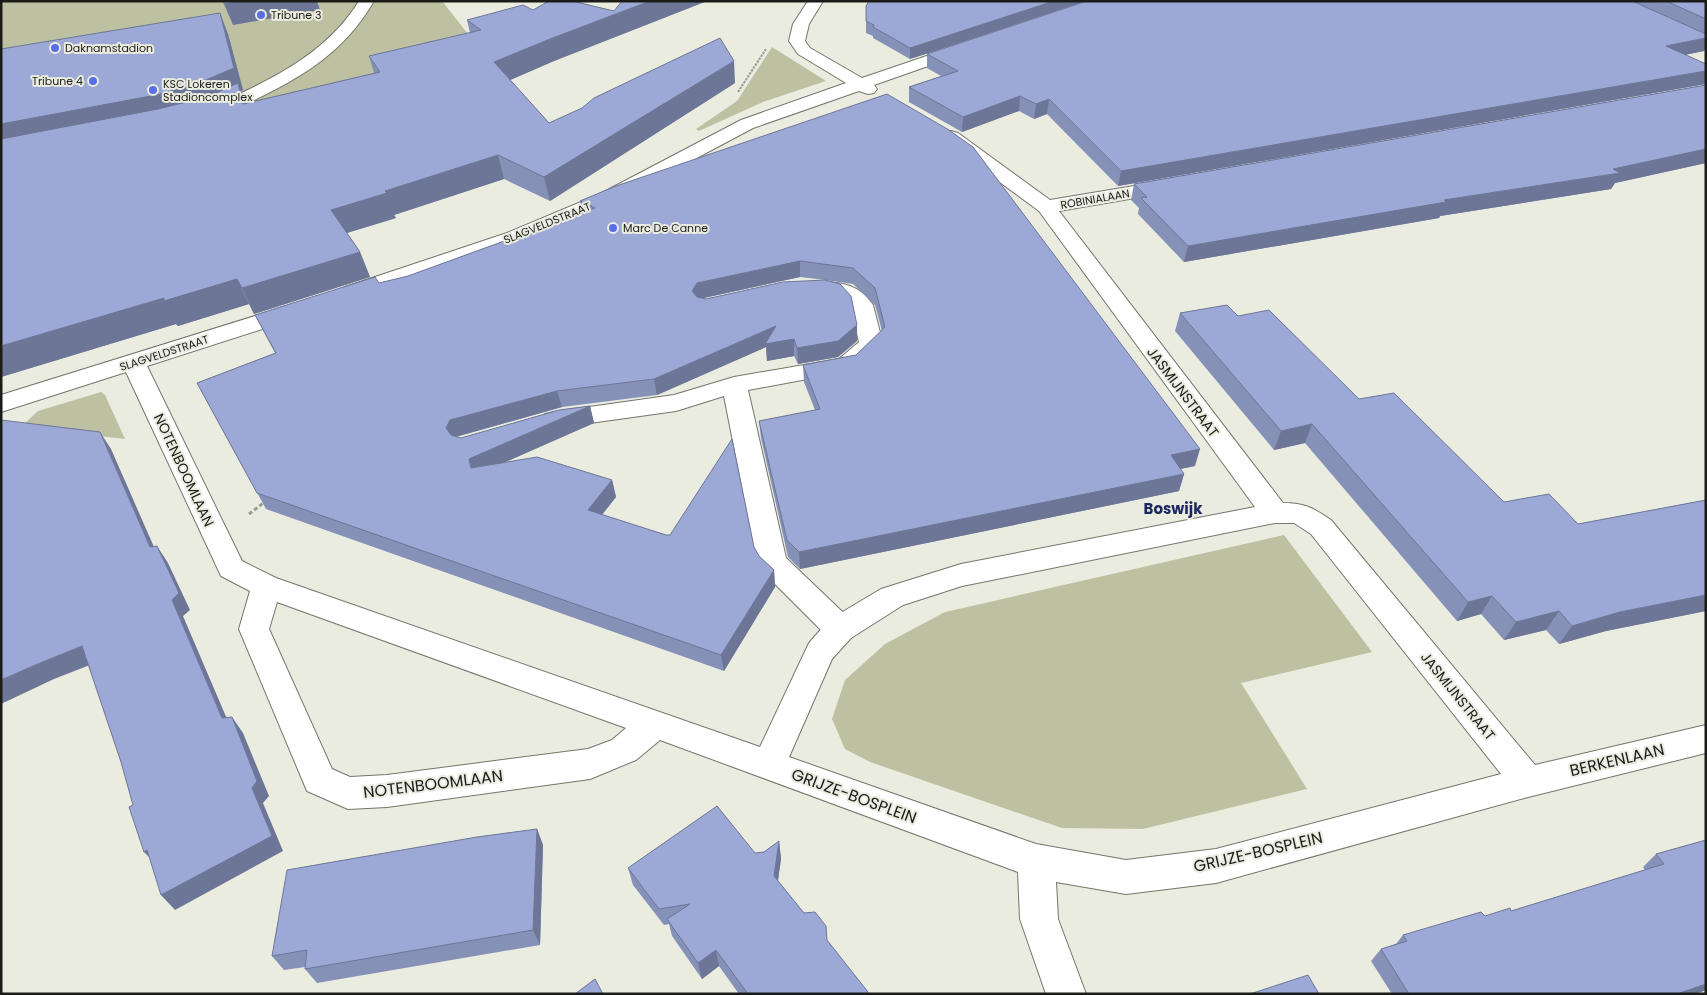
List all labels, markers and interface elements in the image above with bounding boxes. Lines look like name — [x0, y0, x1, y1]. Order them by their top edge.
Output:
place label: Tribune 3 — [271, 7, 322, 23]
marker: Tribune 3 — [255, 9, 267, 21]
place label: Daknamstadion — [65, 40, 153, 56]
marker: Daknamstadion — [49, 42, 61, 54]
place label: Tribune 4 — [32, 73, 83, 89]
marker: Tribune 4 — [87, 75, 99, 87]
place label: KSC Lokeren Stadioncomplex — [163, 76, 253, 105]
marker: KSC Lokeren Stadioncomplex — [147, 84, 159, 96]
street label: ROBINIALAAN — [1059, 185, 1131, 213]
street label: SLAGVELDSTRAAT — [501, 198, 593, 248]
place label: Marc De Canne — [623, 220, 708, 236]
marker: Marc De Canne — [607, 222, 619, 234]
street label: SLAGVELDSTRAAT — [117, 331, 211, 375]
street label: JASMIJNSTRAAT — [1142, 343, 1224, 442]
street label: NOTENBOOMLAAN — [149, 410, 219, 530]
district label: Boswijk — [1144, 498, 1203, 519]
street label: JASMIJNSTRAAT — [1416, 648, 1500, 745]
street label: BERKENLAAN — [1567, 738, 1667, 782]
street label: GRIJZE-BOSPLEIN — [788, 763, 920, 829]
street label: NOTENBOOMLAAN — [362, 764, 504, 804]
street label: GRIJZE-BOSPLEIN — [1191, 826, 1325, 878]

